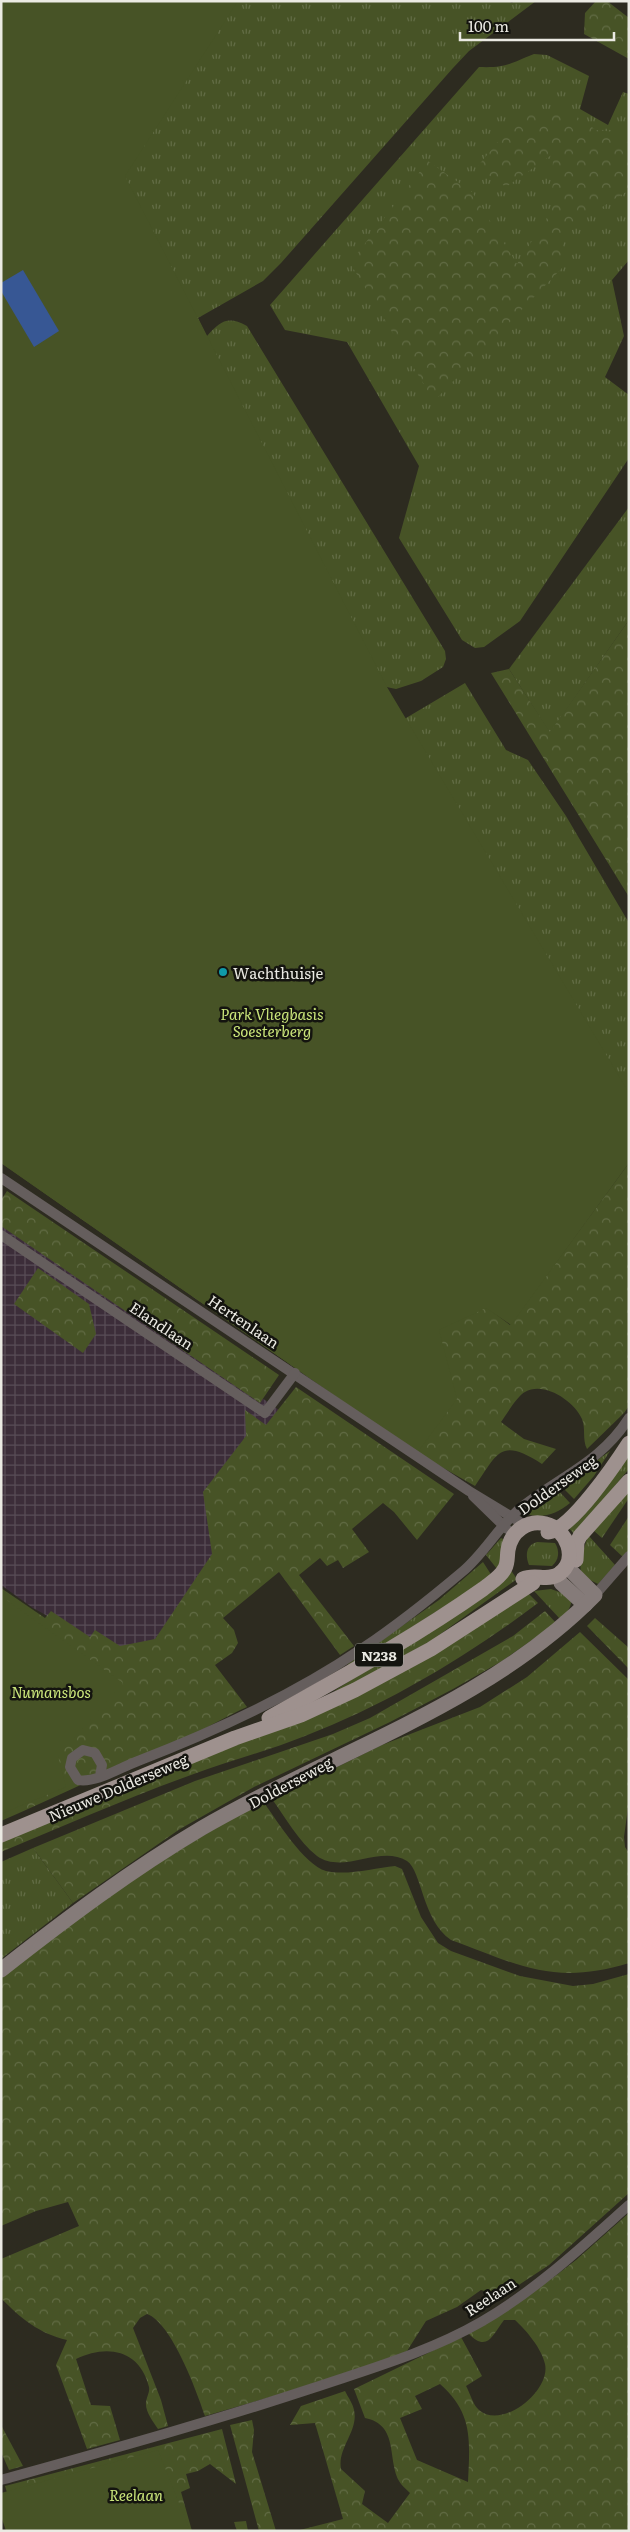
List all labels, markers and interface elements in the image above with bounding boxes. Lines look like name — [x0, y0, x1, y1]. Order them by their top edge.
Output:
scale bar — [460, 10, 614, 42]
text: 100 m — [468, 14, 509, 37]
place label: Wachthuisje — [233, 961, 324, 984]
marker: Wachthuisje — [217, 966, 229, 978]
park label: Park Vliegbasis Soesterberg — [220, 1002, 324, 1042]
street label: Hertenlaan — [204, 1289, 284, 1353]
street label: Elandlaan — [126, 1295, 199, 1355]
street label: Dolderseweg — [513, 1448, 602, 1520]
road number: N238 — [355, 1644, 403, 1666]
park label: Numansbos — [11, 1680, 91, 1703]
street label: Nieuwe Dolderseweg — [45, 1747, 192, 1827]
street label: Dolderseweg — [244, 1750, 337, 1814]
street label: Reelaan — [460, 2271, 520, 2321]
park label: Reelaan — [109, 2483, 163, 2506]

